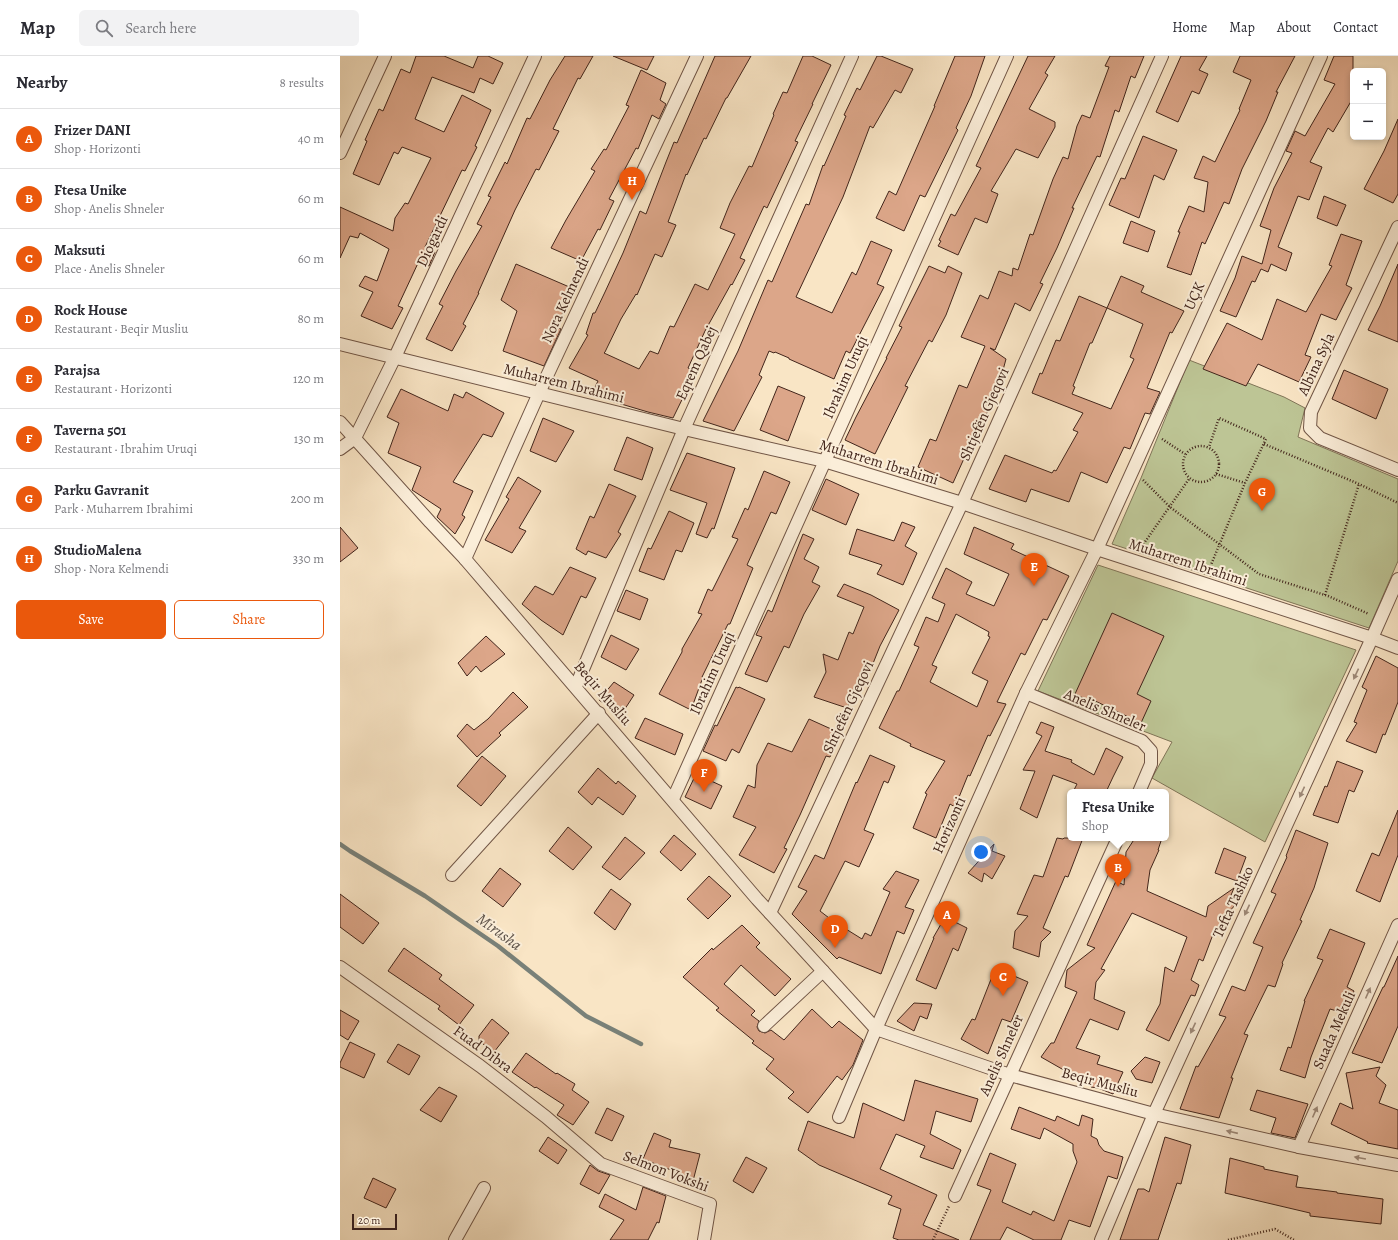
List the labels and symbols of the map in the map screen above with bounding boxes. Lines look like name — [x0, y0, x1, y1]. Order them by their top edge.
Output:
pin: H — [619, 167, 645, 200]
street label: Diogardi — [411, 212, 453, 270]
street label: Nora Kelmendi — [536, 254, 594, 346]
street label: UÇK — [1179, 278, 1209, 313]
street label: Eqrem Qabej — [671, 323, 721, 403]
street label: Albina Syla — [1292, 329, 1339, 400]
street label: Ibrahim Uruqi — [818, 332, 872, 422]
street label: Muharrem Ibrahimi — [502, 358, 626, 408]
street label: Shtjefën Gjeqovi — [954, 364, 1014, 464]
street label: Muharrem Ibrahimi — [817, 434, 941, 490]
pin: G — [1249, 478, 1275, 511]
street label: Muharrem Ibrahimi — [1126, 533, 1250, 591]
pin: E — [1021, 553, 1047, 586]
street label: Ibrahim Uruqi — [685, 628, 739, 718]
street label: Beqir Musliu — [570, 657, 637, 730]
street label: Shtjefën Gjeqovi — [818, 657, 878, 757]
one-way arrow — [1353, 668, 1359, 680]
street label: Anelis Shneler — [1060, 683, 1149, 736]
pin: F — [691, 759, 717, 792]
one-way arrow — [1298, 786, 1305, 798]
street label: Horizonti — [928, 793, 970, 857]
your location — [971, 842, 991, 862]
pin: B — [1105, 854, 1131, 887]
street label: Tefta Tashko — [1208, 863, 1258, 941]
pin: A — [934, 901, 960, 934]
one-way arrow — [1244, 905, 1250, 916]
water label: Mirusha — [472, 908, 527, 956]
pin: D — [822, 915, 848, 948]
pin: C — [990, 963, 1016, 996]
one-way arrow — [1365, 987, 1371, 998]
street label: Suada Mekuli — [1308, 988, 1360, 1072]
street label: Anelis Shneler — [974, 1011, 1028, 1100]
street label: Fuad Dibra — [449, 1021, 517, 1077]
one-way arrow — [1190, 1023, 1196, 1034]
street label: Beqir Musliu — [1059, 1062, 1141, 1102]
one-way arrow — [1312, 1106, 1318, 1117]
one-way arrow — [1226, 1128, 1239, 1134]
street label: Selmon Vokshi — [620, 1145, 712, 1197]
one-way arrow — [1353, 1155, 1366, 1161]
scale bar — [352, 1212, 397, 1231]

